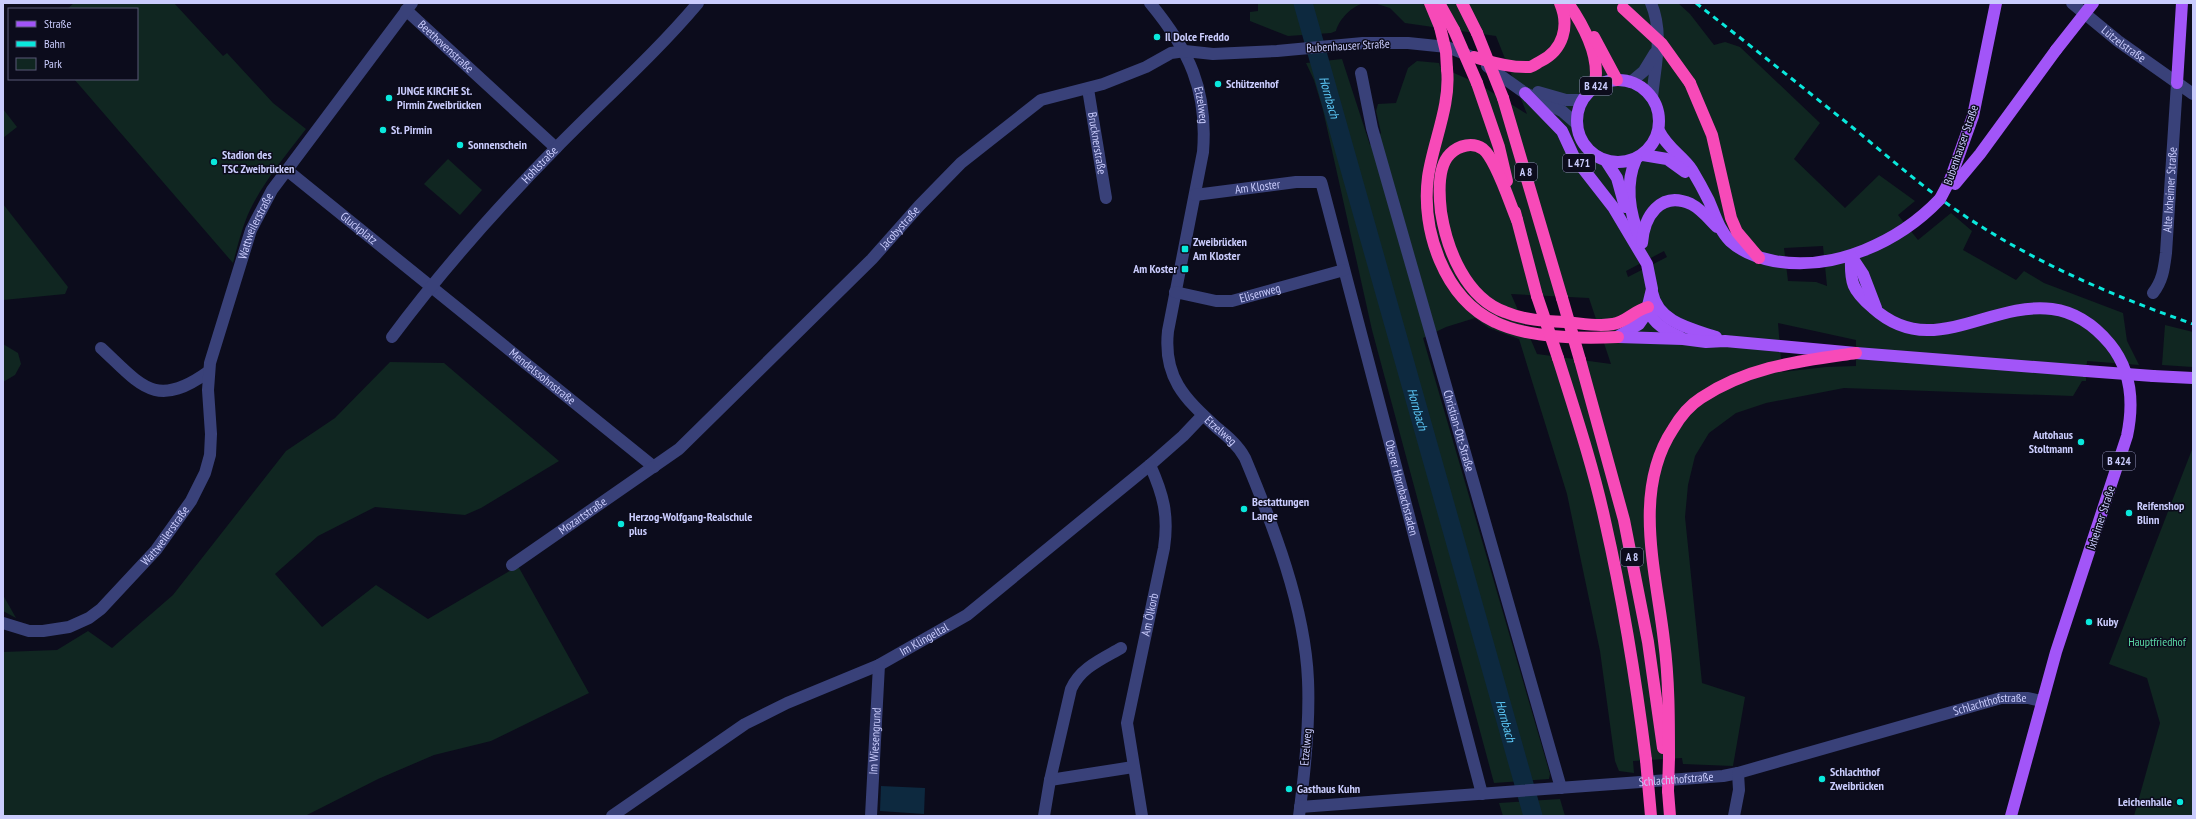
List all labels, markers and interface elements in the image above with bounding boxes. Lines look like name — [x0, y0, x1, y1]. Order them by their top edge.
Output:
legend — [8, 8, 138, 80]
text: Straße — [44, 16, 71, 31]
street label: Beethovenstraße — [415, 17, 477, 76]
street label: Lützelstraße — [2098, 22, 2149, 65]
place label: Il Dolce Freddo — [1165, 29, 1230, 44]
marker: Il Dolce Freddo — [1152, 32, 1162, 42]
text: Bahn — [44, 36, 65, 51]
street label: Bubenhauser Straße — [1306, 36, 1390, 55]
text: Park — [44, 56, 62, 71]
water label: Hornbach — [1315, 74, 1344, 122]
place label: Schützenhof — [1226, 76, 1279, 91]
road number: B 424 — [1580, 77, 1612, 95]
marker: Schützenhof — [1213, 79, 1223, 89]
place label: JUNGE KIRCHE St. Pirmin Zweibrücken — [396, 83, 481, 112]
street label: Etzelweg — [1191, 85, 1212, 124]
marker: JUNGE KIRCHE St. Pirmin Zweibrücken — [384, 93, 394, 103]
street label: Bubenhauser Straße — [1940, 103, 1981, 187]
street label: Brucknerstraße — [1085, 111, 1110, 176]
place label: St. Pirmin — [391, 122, 432, 137]
marker: St. Pirmin — [378, 125, 388, 135]
place label: Sonnenschein — [468, 137, 527, 152]
marker: Sonnenschein — [455, 140, 465, 150]
street label: Hohlstraße — [518, 143, 561, 186]
street label: Alte Ixheimer Straße — [2159, 146, 2180, 233]
place label: Stadion des TSC Zweibrücken — [222, 147, 294, 176]
road number: L 471 — [1563, 154, 1595, 172]
marker: Stadion des TSC Zweibrücken — [209, 157, 219, 167]
road number: A 8 — [1515, 163, 1537, 181]
street label: Am Kloster — [1234, 176, 1282, 197]
street label: Wattweilerstraße — [234, 190, 276, 261]
street label: Jacobystraße — [876, 203, 923, 253]
street label: Gluckplatz — [338, 208, 381, 247]
place label: Zweibrücken Am Kloster — [1192, 234, 1247, 263]
marker: Zweibrücken Am Kloster — [1180, 244, 1190, 254]
place label: Am Koster — [1132, 261, 1177, 276]
marker: Am Koster — [1180, 264, 1190, 274]
street label: Elisenweg — [1238, 280, 1282, 306]
street label: Mendelssohnstraße — [506, 345, 579, 408]
water label: Hornbach — [1403, 386, 1432, 433]
street label: Christian-Ott-Straße — [1440, 388, 1478, 473]
street label: Etzelweg — [1202, 412, 1240, 448]
place label: Autohaus Stoltmann — [2029, 427, 2073, 456]
marker: Autohaus Stoltmann — [2076, 437, 2086, 447]
street label: Oberer Hornbachstaden — [1382, 438, 1422, 537]
road number: B 424 — [2103, 452, 2135, 470]
street label: Ixheimer Straße — [2083, 484, 2118, 552]
street label: Mozartstraße — [555, 494, 609, 537]
place label: Bestattungen Lange — [1252, 494, 1309, 523]
place label: Reifenshop Blinn — [2137, 498, 2185, 527]
street label: Wattweilerstraße — [137, 503, 192, 568]
marker: Bestattungen Lange — [1239, 504, 1249, 514]
marker: Reifenshop Blinn — [2124, 508, 2134, 518]
place label: Herzog-Wolfgang-Realschule plus — [629, 509, 752, 538]
marker: Herzog-Wolfgang-Realschule plus — [616, 519, 626, 529]
road number: A 8 — [1621, 548, 1643, 566]
street label: Am Ölkorb — [1138, 592, 1161, 637]
place label: Kuby — [2097, 614, 2119, 629]
marker: Kuby — [2084, 617, 2094, 627]
street label: Im Klingeltal — [897, 619, 951, 659]
park label: Hauptfriedhof — [2128, 634, 2187, 649]
street label: Schlachthofstraße — [1951, 690, 2027, 718]
water label: Hornbach — [1492, 698, 1520, 745]
street label: Im Wiesengrund — [865, 707, 884, 775]
street label: Etzelweg — [1296, 728, 1315, 766]
place label: Schlachthof Zweibrücken — [1830, 764, 1884, 793]
street label: Schlachthofstraße — [1638, 769, 1714, 789]
marker: Schlachthof Zweibrücken — [1817, 774, 1827, 784]
place label: Gasthaus Kuhn — [1297, 781, 1360, 796]
marker: Gasthaus Kuhn — [1284, 784, 1294, 794]
place label: Leichenhalle — [2118, 794, 2172, 809]
marker: Leichenhalle — [2175, 797, 2185, 807]

